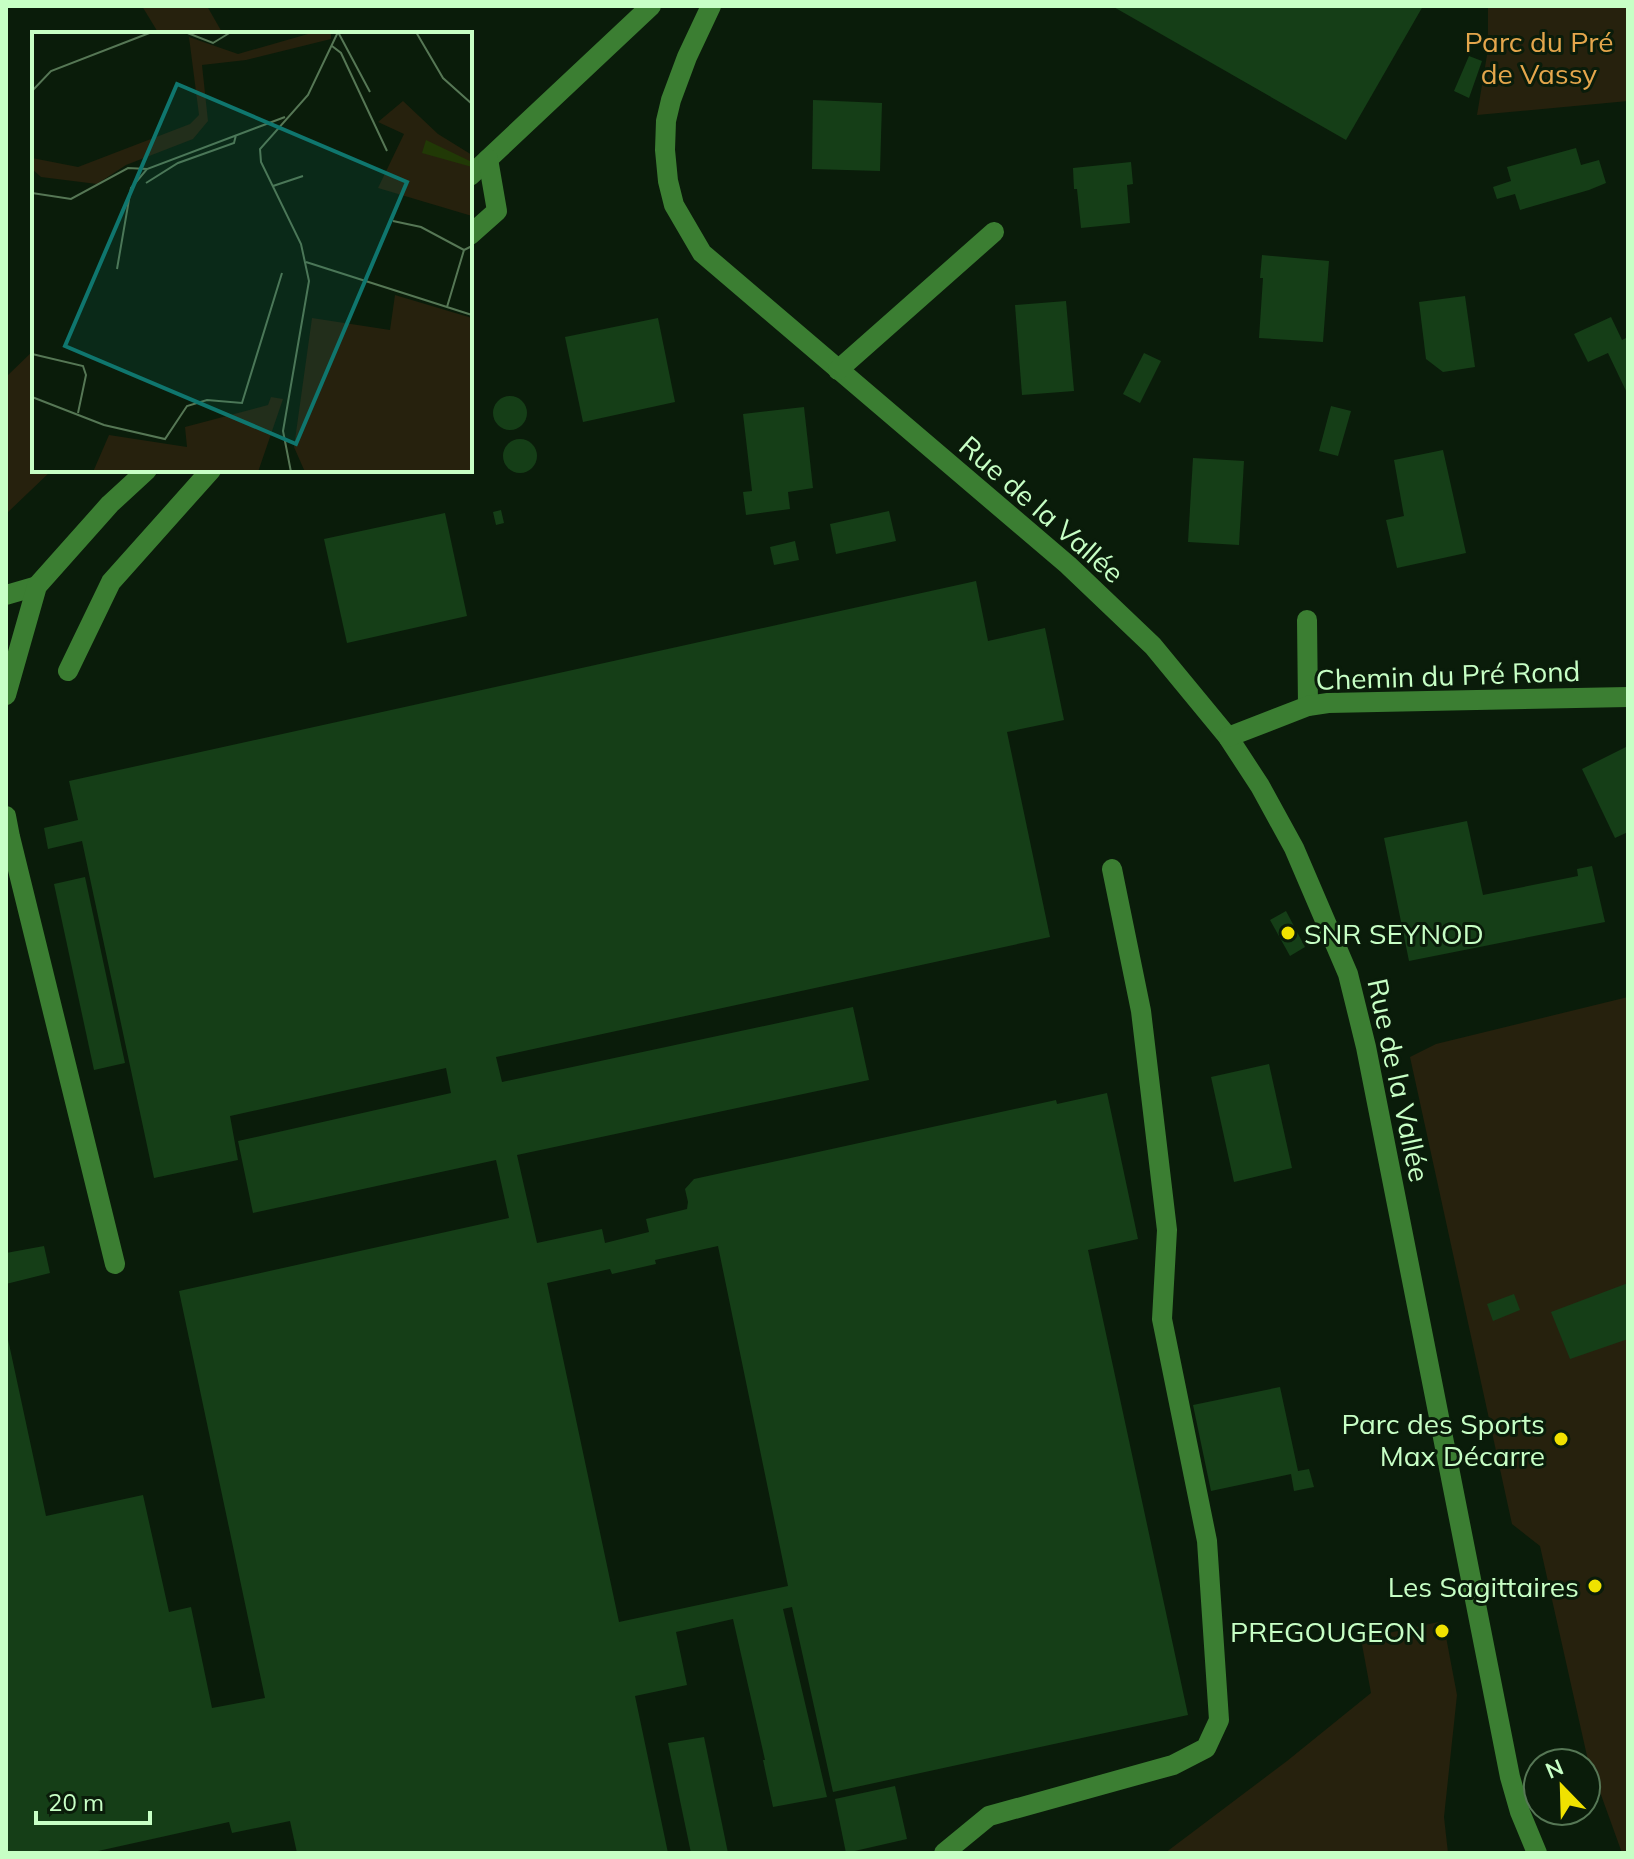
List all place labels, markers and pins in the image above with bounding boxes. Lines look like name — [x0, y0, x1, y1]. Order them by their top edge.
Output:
place label: SNR SEYNOD — [1304, 916, 1484, 951]
marker: SNR SEYNOD — [1279, 924, 1297, 942]
place label: Parc des Sports Max Décarre — [1341, 1406, 1545, 1473]
marker: Parc des Sports Max Décarre — [1552, 1430, 1570, 1448]
place label: Les Sagittaires — [1388, 1569, 1579, 1604]
marker: Les Sagittaires — [1586, 1577, 1604, 1595]
place label: PREGOUGEON — [1230, 1614, 1426, 1649]
marker: PREGOUGEON — [1433, 1622, 1451, 1640]

